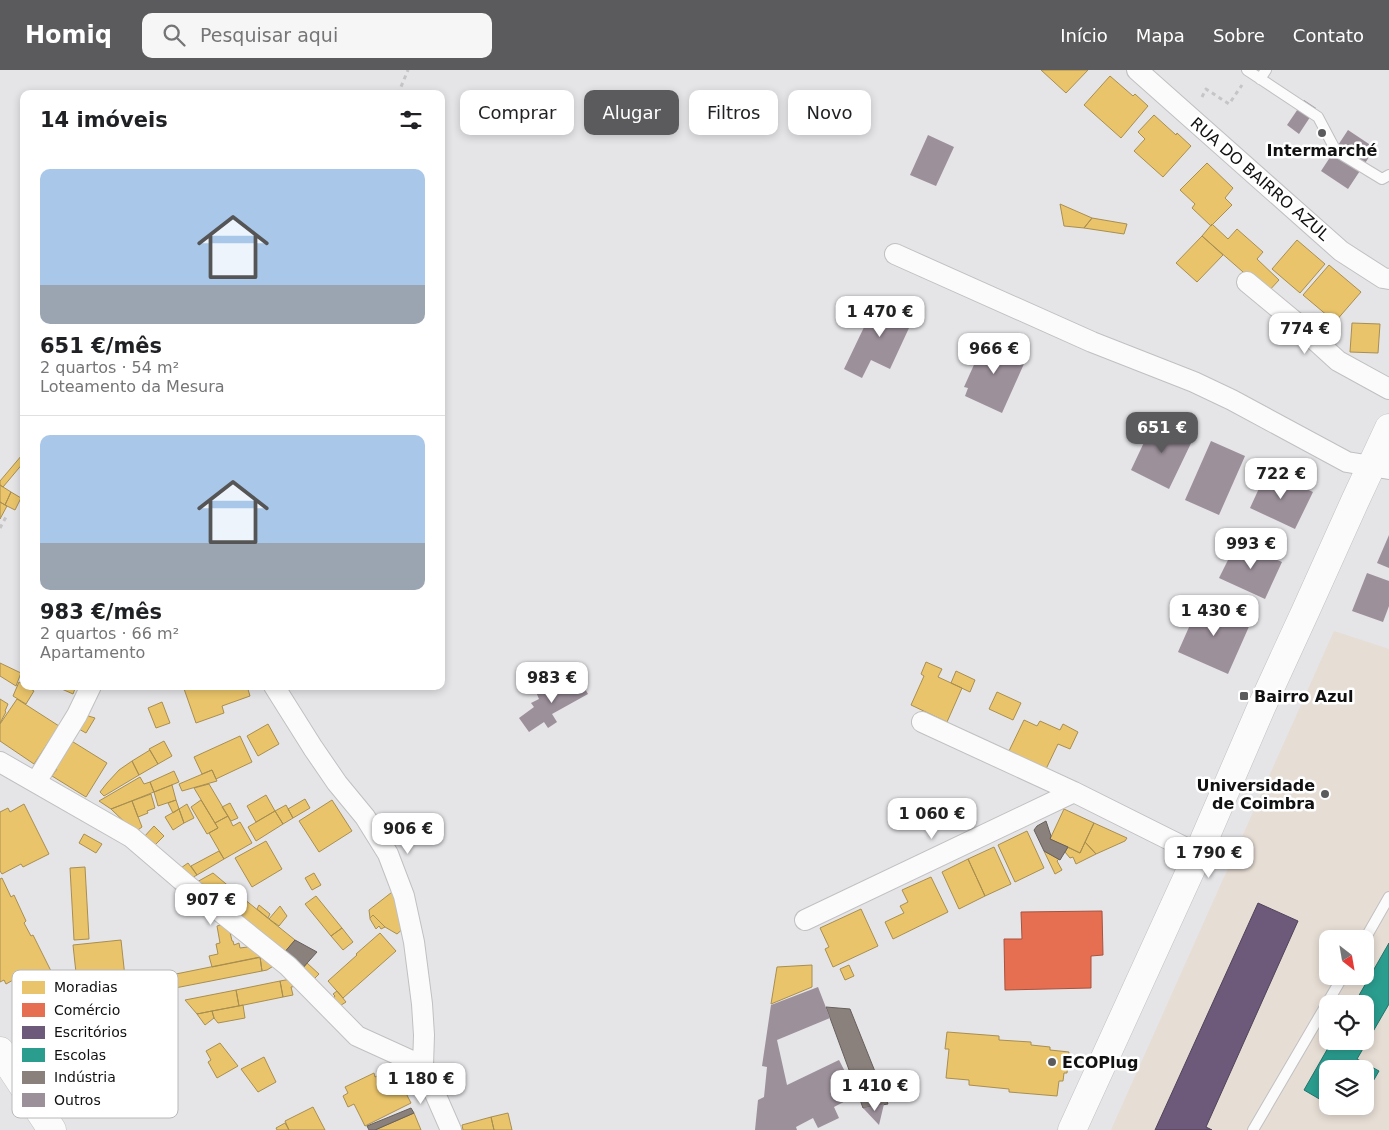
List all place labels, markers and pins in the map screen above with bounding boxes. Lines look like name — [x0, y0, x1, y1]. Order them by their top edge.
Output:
marker: Intermarché — [1316, 127, 1328, 139]
place label: Intermarché — [1267, 141, 1378, 160]
pin: 1 470 € — [834, 296, 926, 338]
pin: 774 € — [1270, 312, 1340, 355]
pin: 966 € — [959, 332, 1029, 375]
pin: 651 € — [1127, 412, 1197, 454]
pin: 722 € — [1246, 458, 1316, 500]
pin: 993 € — [1216, 528, 1286, 570]
pin: 1 430 € — [1168, 594, 1260, 637]
pin: 983 € — [517, 662, 587, 704]
place label: Bairro Azul — [1254, 687, 1353, 706]
marker: Bairro Azul — [1238, 690, 1250, 702]
place label: Universidade de Coimbra — [1196, 776, 1315, 813]
marker: Universidade de Coimbra — [1319, 788, 1331, 800]
pin: 1 060 € — [886, 798, 978, 840]
pin: 906 € — [373, 812, 443, 855]
pin: 1 790 € — [1163, 836, 1255, 879]
pin: 907 € — [176, 884, 246, 926]
place label: ECOPlug — [1062, 1053, 1138, 1072]
marker: ECOPlug — [1046, 1056, 1058, 1068]
pin: 1 180 € — [375, 1062, 467, 1105]
pin: 1 410 € — [829, 1070, 921, 1112]

